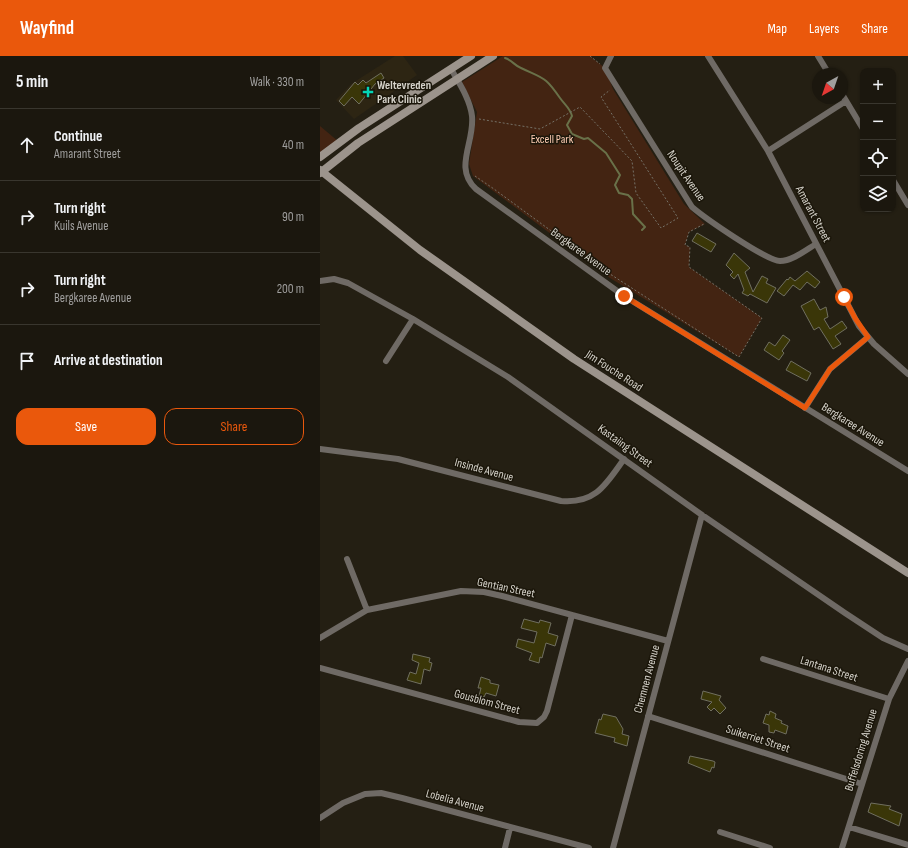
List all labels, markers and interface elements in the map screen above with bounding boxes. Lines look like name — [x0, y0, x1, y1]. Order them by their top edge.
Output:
text: Wayfind — [20, 17, 74, 40]
text: Map — [767, 20, 787, 37]
text: Layers — [809, 20, 839, 37]
text: Share — [861, 20, 888, 37]
north arrow — [812, 68, 848, 104]
map controls — [860, 68, 896, 212]
button: + — [860, 68, 896, 104]
text: 5 min — [16, 72, 48, 92]
text: Walk · 330 m — [250, 74, 304, 90]
place label: Weltevreden Park Clinic — [377, 78, 431, 107]
marker: Weltevreden Park Clinic — [362, 86, 374, 98]
button: − — [860, 104, 896, 140]
text: Continue — [54, 127, 103, 146]
park label: Excell Park — [531, 132, 574, 147]
icon: ahead — [16, 134, 38, 156]
text: 40 m — [282, 137, 304, 153]
button: locate — [860, 140, 896, 176]
text: Amarant Street — [54, 146, 121, 162]
street label: Noupit Avenue — [664, 148, 709, 204]
button: layers — [860, 176, 896, 212]
street label: Amarant Street — [791, 182, 834, 245]
text: Turn right — [54, 199, 106, 218]
icon: right — [16, 206, 38, 228]
text: 90 m — [282, 209, 304, 225]
text: Kuils Avenue — [54, 218, 109, 234]
street label: Bergkaree Avenue — [548, 225, 614, 279]
text: Turn right — [54, 271, 106, 290]
icon: right — [16, 278, 38, 300]
text: 200 m — [277, 281, 304, 297]
route end — [615, 287, 633, 305]
route start — [835, 288, 853, 306]
text: Bergkaree Avenue — [54, 290, 131, 306]
street label: Jim Fouche Road — [582, 346, 645, 395]
icon: arrive — [16, 350, 38, 372]
text: Arrive at destination — [54, 351, 163, 370]
street label: Bergkaree Avenue — [819, 400, 887, 450]
button: Save — [16, 408, 156, 445]
button: Share — [164, 408, 304, 445]
street label: Kastaiing Street — [595, 421, 656, 471]
street label: Insinde Avenue — [453, 455, 515, 485]
street label: Gentian Street — [476, 575, 537, 602]
street label: Chemnen Avenue — [631, 643, 663, 715]
street label: Lantana Street — [798, 653, 860, 685]
street label: Gousblom Street — [452, 686, 522, 718]
street label: Buffelsdoring Avenue — [841, 707, 881, 793]
street label: Suikerriet Street — [724, 722, 792, 756]
street label: Lobelia Avenue — [424, 786, 486, 816]

